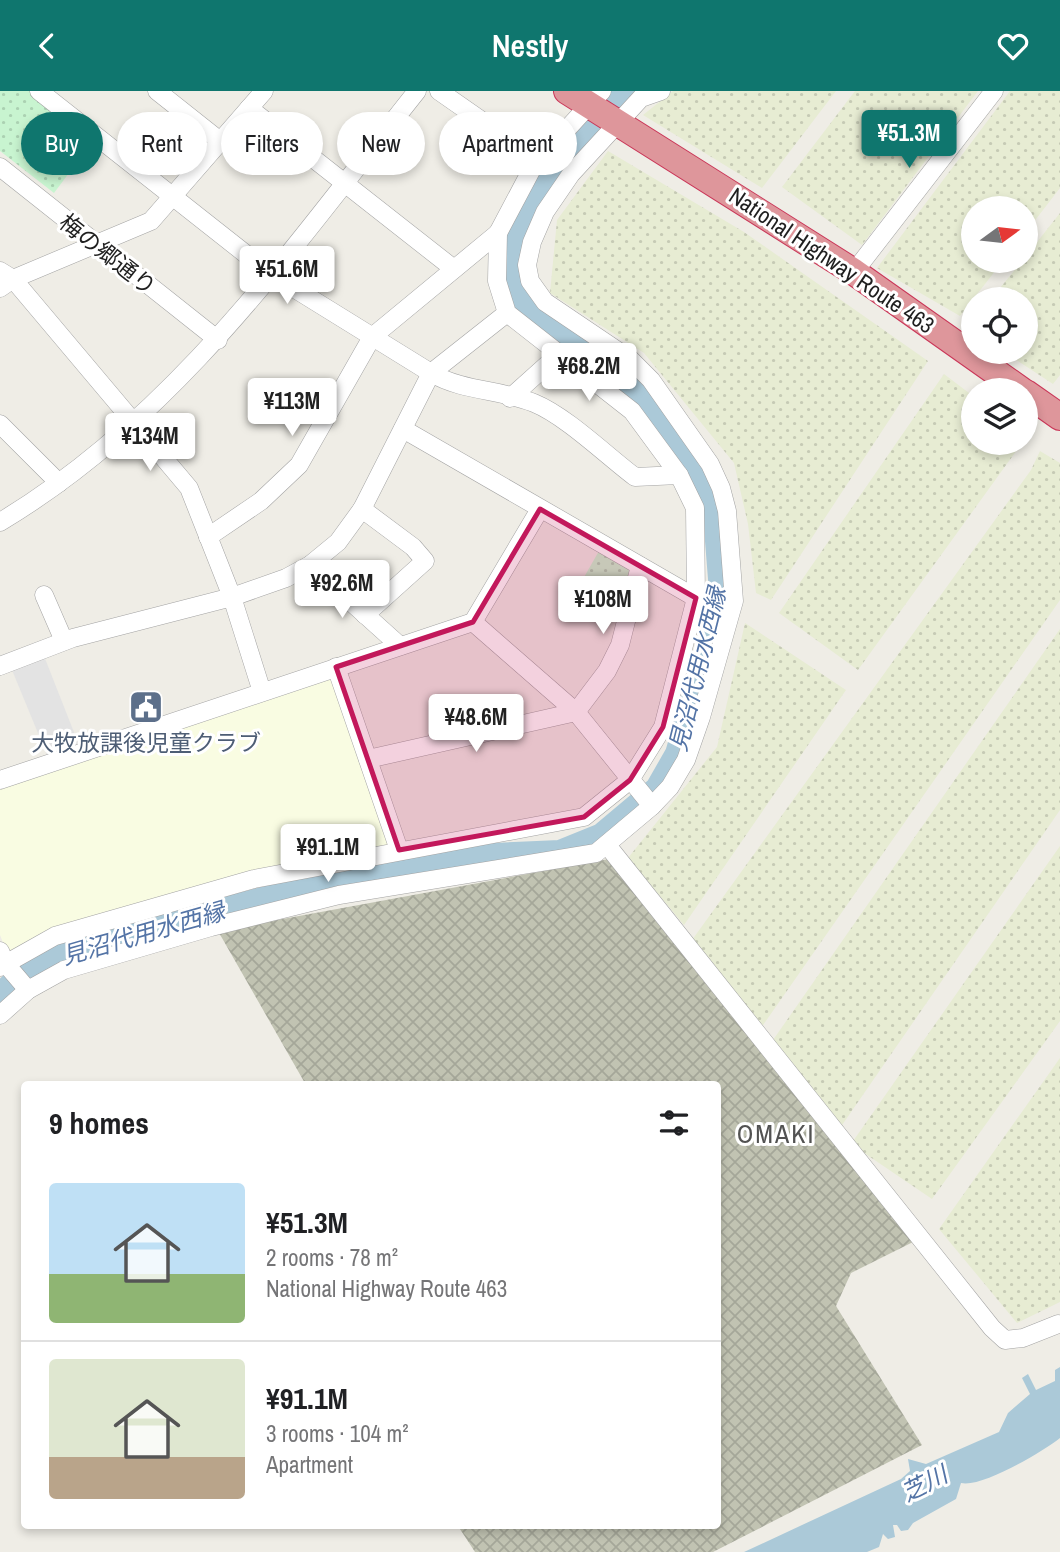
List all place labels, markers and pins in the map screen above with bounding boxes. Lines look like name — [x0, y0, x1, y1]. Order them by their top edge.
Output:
pin: ¥51.3M — [852, 111, 966, 170]
pin: ¥51.6M — [230, 247, 344, 306]
pin: ¥68.2M — [532, 343, 646, 403]
pin: ¥113M — [243, 379, 341, 438]
pin: ¥134M — [101, 413, 199, 473]
pin: ¥92.6M — [285, 561, 399, 620]
pin: ¥108M — [554, 577, 652, 636]
public building icon: 大牧放課後児童クラブ — [127, 688, 165, 726]
pin: ¥48.6M — [419, 695, 533, 754]
place label: 大牧放課後児童クラブ — [31, 727, 261, 758]
pin: ¥91.1M — [271, 825, 385, 884]

